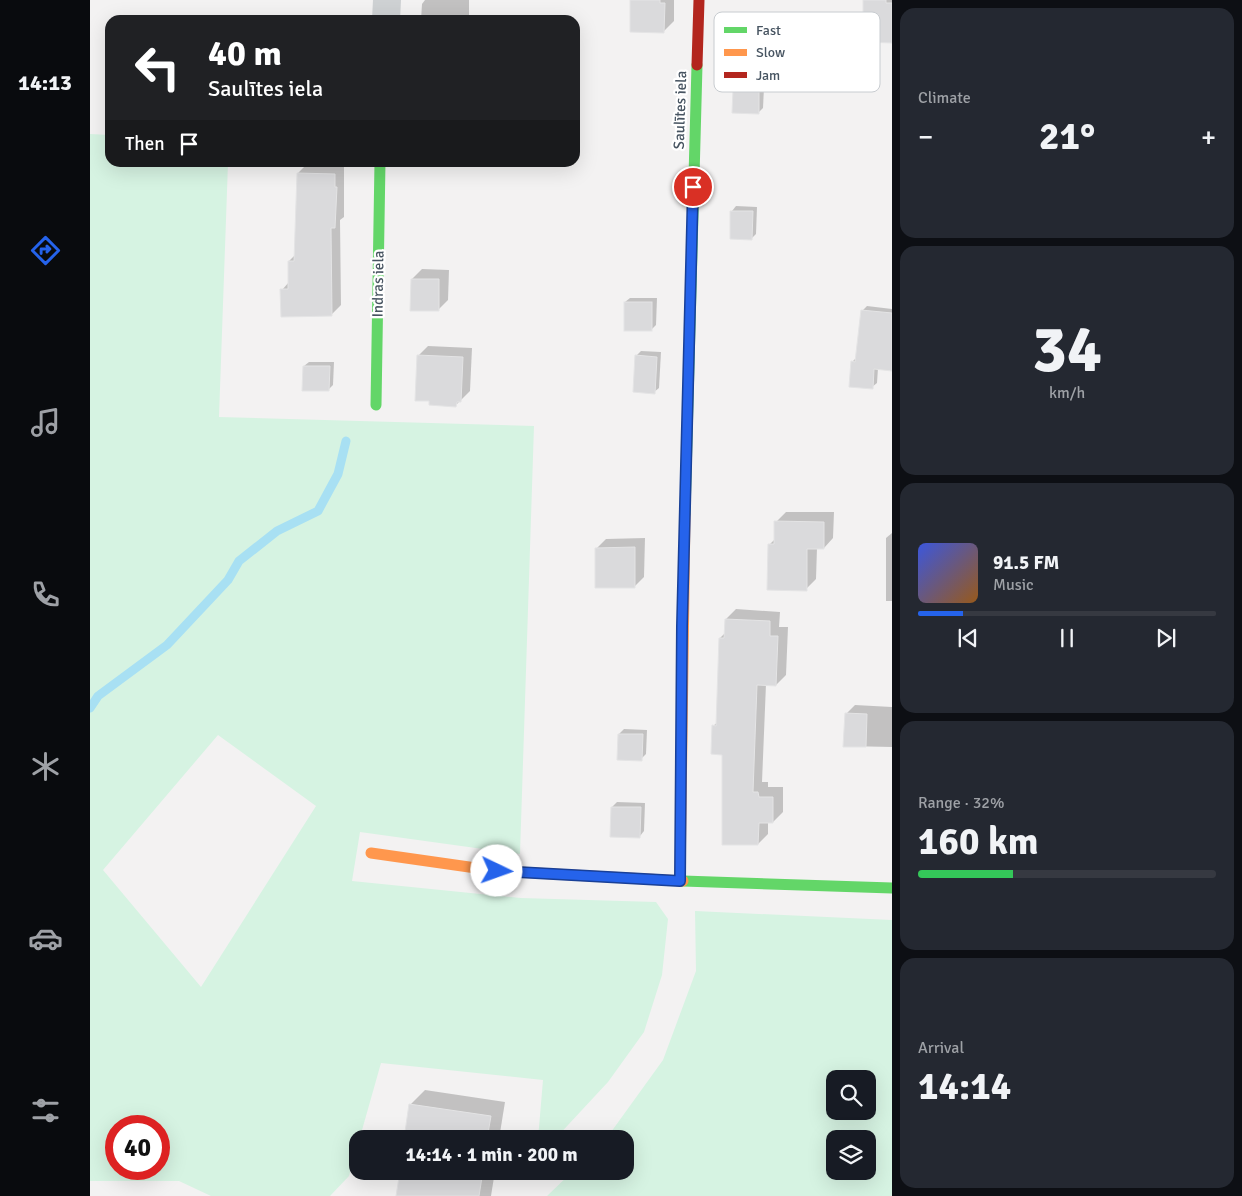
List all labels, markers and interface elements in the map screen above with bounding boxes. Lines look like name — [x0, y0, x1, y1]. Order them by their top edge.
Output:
legend — [714, 12, 880, 92]
text: Fast — [756, 22, 781, 39]
text: 40 m — [208, 32, 282, 75]
icon: left — [125, 35, 190, 100]
text: Slow — [756, 44, 785, 61]
text: Jam — [756, 67, 780, 84]
text: 14:13 — [18, 69, 72, 96]
street label: Saulītes iela — [670, 70, 690, 150]
text: Saulītes iela — [208, 75, 323, 102]
text: Climate — [918, 88, 971, 108]
text: 21° — [1039, 113, 1095, 160]
text: − — [918, 120, 933, 154]
text: + — [1201, 120, 1216, 154]
icon: arrive — [175, 130, 203, 158]
text: Then — [125, 132, 165, 156]
pin — [672, 166, 714, 208]
icon: arrive — [679, 173, 707, 201]
icon: directions — [28, 233, 63, 268]
street label: Indras iela — [368, 250, 388, 318]
text: 34 — [1032, 310, 1102, 390]
text: km/h — [1049, 383, 1085, 403]
icon: music — [28, 405, 63, 440]
text: 91.5 FM — [993, 551, 1059, 575]
text: Music — [993, 575, 1034, 595]
icon: phone — [28, 577, 63, 612]
icon: previous — [954, 624, 982, 652]
icon: pause — [1053, 624, 1081, 652]
icon: next — [1152, 624, 1180, 652]
icon: climate — [28, 749, 63, 784]
text: Range · 32% — [918, 793, 1004, 813]
text: 160 km — [918, 818, 1039, 865]
position arrow — [470, 844, 522, 896]
icon: car — [28, 921, 63, 956]
text: Arrival — [918, 1038, 964, 1058]
text: 14:14 — [918, 1063, 1011, 1110]
map controls — [826, 1070, 876, 1180]
button: search — [826, 1070, 876, 1120]
icon: filters — [28, 1093, 63, 1128]
speed limit sign: 40 — [105, 1115, 170, 1180]
button: layers — [826, 1130, 876, 1180]
text: 14:14 · 1 min · 200 m — [405, 1143, 578, 1167]

